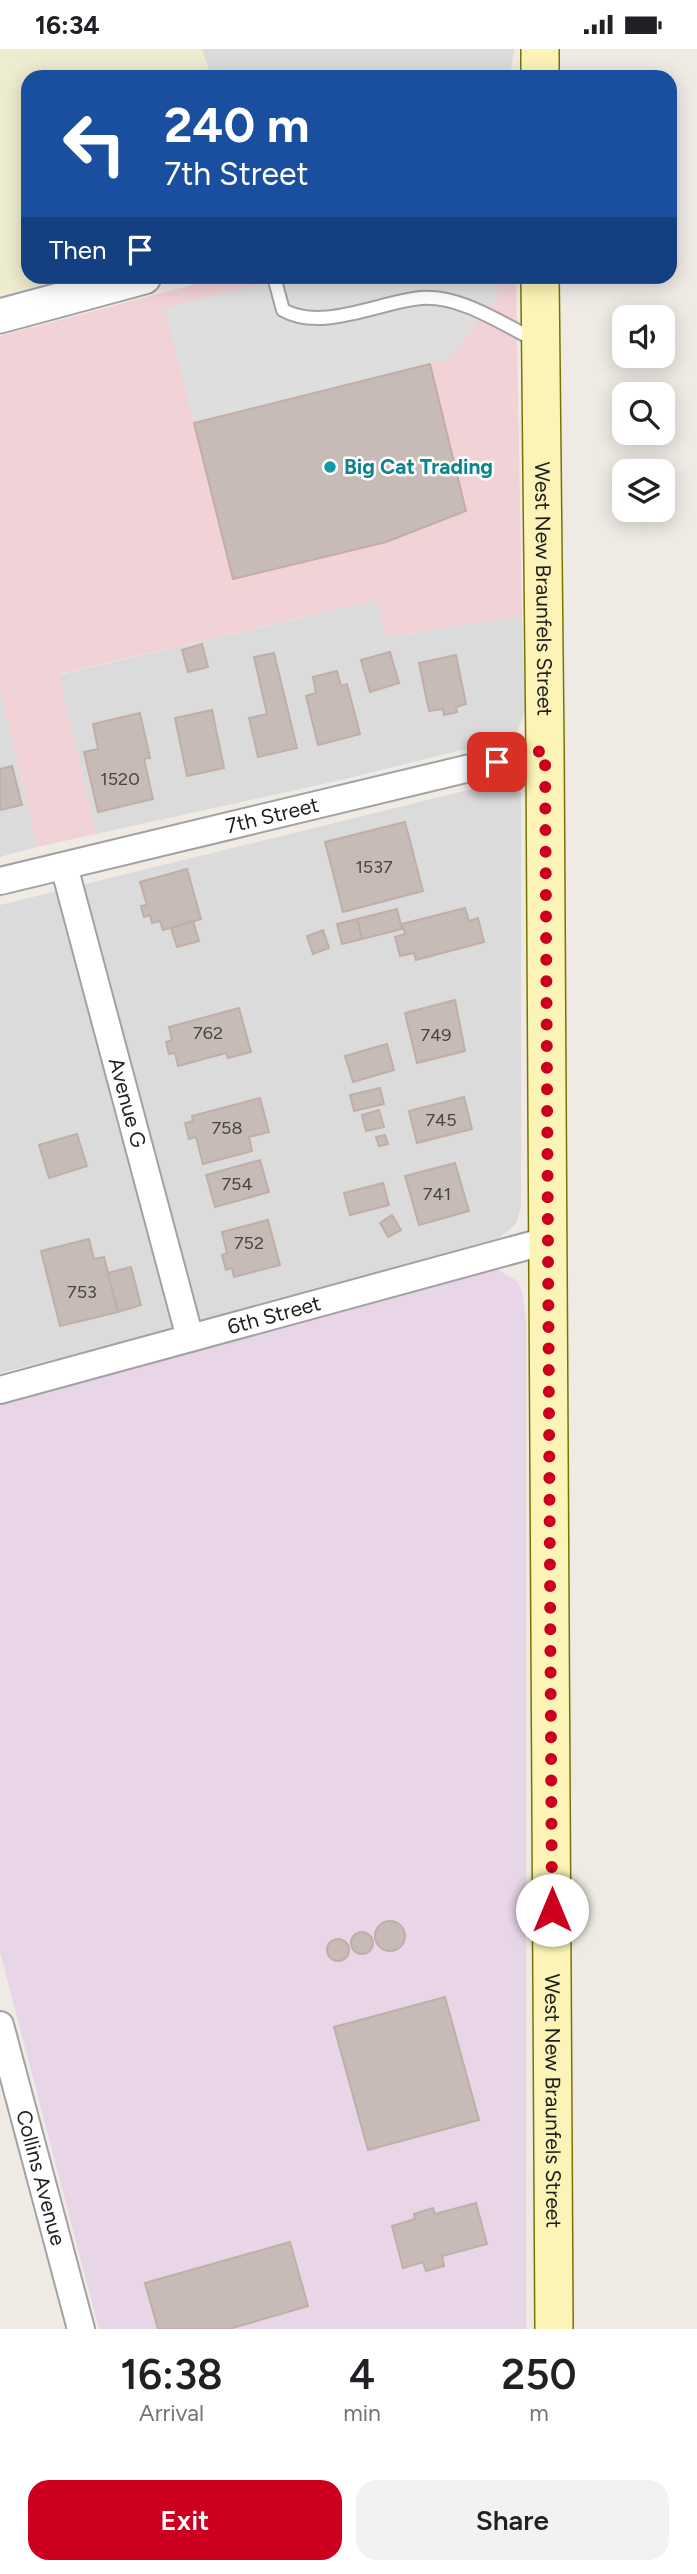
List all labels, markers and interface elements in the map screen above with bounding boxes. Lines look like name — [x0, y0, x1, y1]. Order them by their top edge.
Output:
text: 16:34 — [35, 9, 100, 41]
text: 240 m — [164, 95, 310, 154]
icon: left — [49, 98, 140, 189]
text: 7th Street — [164, 155, 309, 193]
icon: arrive — [121, 231, 159, 269]
text: Then — [49, 234, 107, 266]
map controls — [612, 305, 675, 522]
button: sound — [612, 305, 675, 368]
button: search — [612, 382, 675, 445]
place label: Big Cat Trading — [344, 454, 493, 479]
marker: Big Cat Trading — [322, 459, 338, 475]
button: layers — [612, 459, 675, 522]
street label: West New Braunfels Street — [530, 462, 558, 716]
pin — [467, 732, 527, 792]
icon: arrive — [478, 743, 516, 781]
house number: 1520 — [100, 768, 140, 790]
street label: 7th Street — [223, 792, 321, 838]
house number: 1537 — [355, 856, 393, 878]
house number: 762 — [193, 1022, 223, 1044]
house number: 749 — [420, 1024, 452, 1046]
street label: Avenue G — [104, 1055, 152, 1150]
house number: 745 — [425, 1109, 457, 1131]
house number: 758 — [211, 1117, 243, 1139]
house number: 754 — [221, 1173, 253, 1195]
house number: 741 — [423, 1183, 451, 1205]
house number: 752 — [234, 1232, 264, 1254]
house number: 753 — [67, 1281, 97, 1303]
street label: 6th Street — [224, 1290, 323, 1339]
position arrow — [515, 1873, 589, 1947]
street label: West New Braunfels Street — [540, 1974, 566, 2228]
street label: Collins Avenue — [11, 2107, 71, 2248]
text: 16:38 — [120, 2349, 223, 2400]
text: 4 — [349, 2349, 375, 2400]
text: 250 — [501, 2349, 577, 2400]
text: Arrival — [139, 2399, 204, 2427]
text: min — [343, 2399, 381, 2427]
text: m — [529, 2399, 549, 2427]
button: Exit — [28, 2480, 342, 2560]
button: Share — [356, 2480, 669, 2560]

